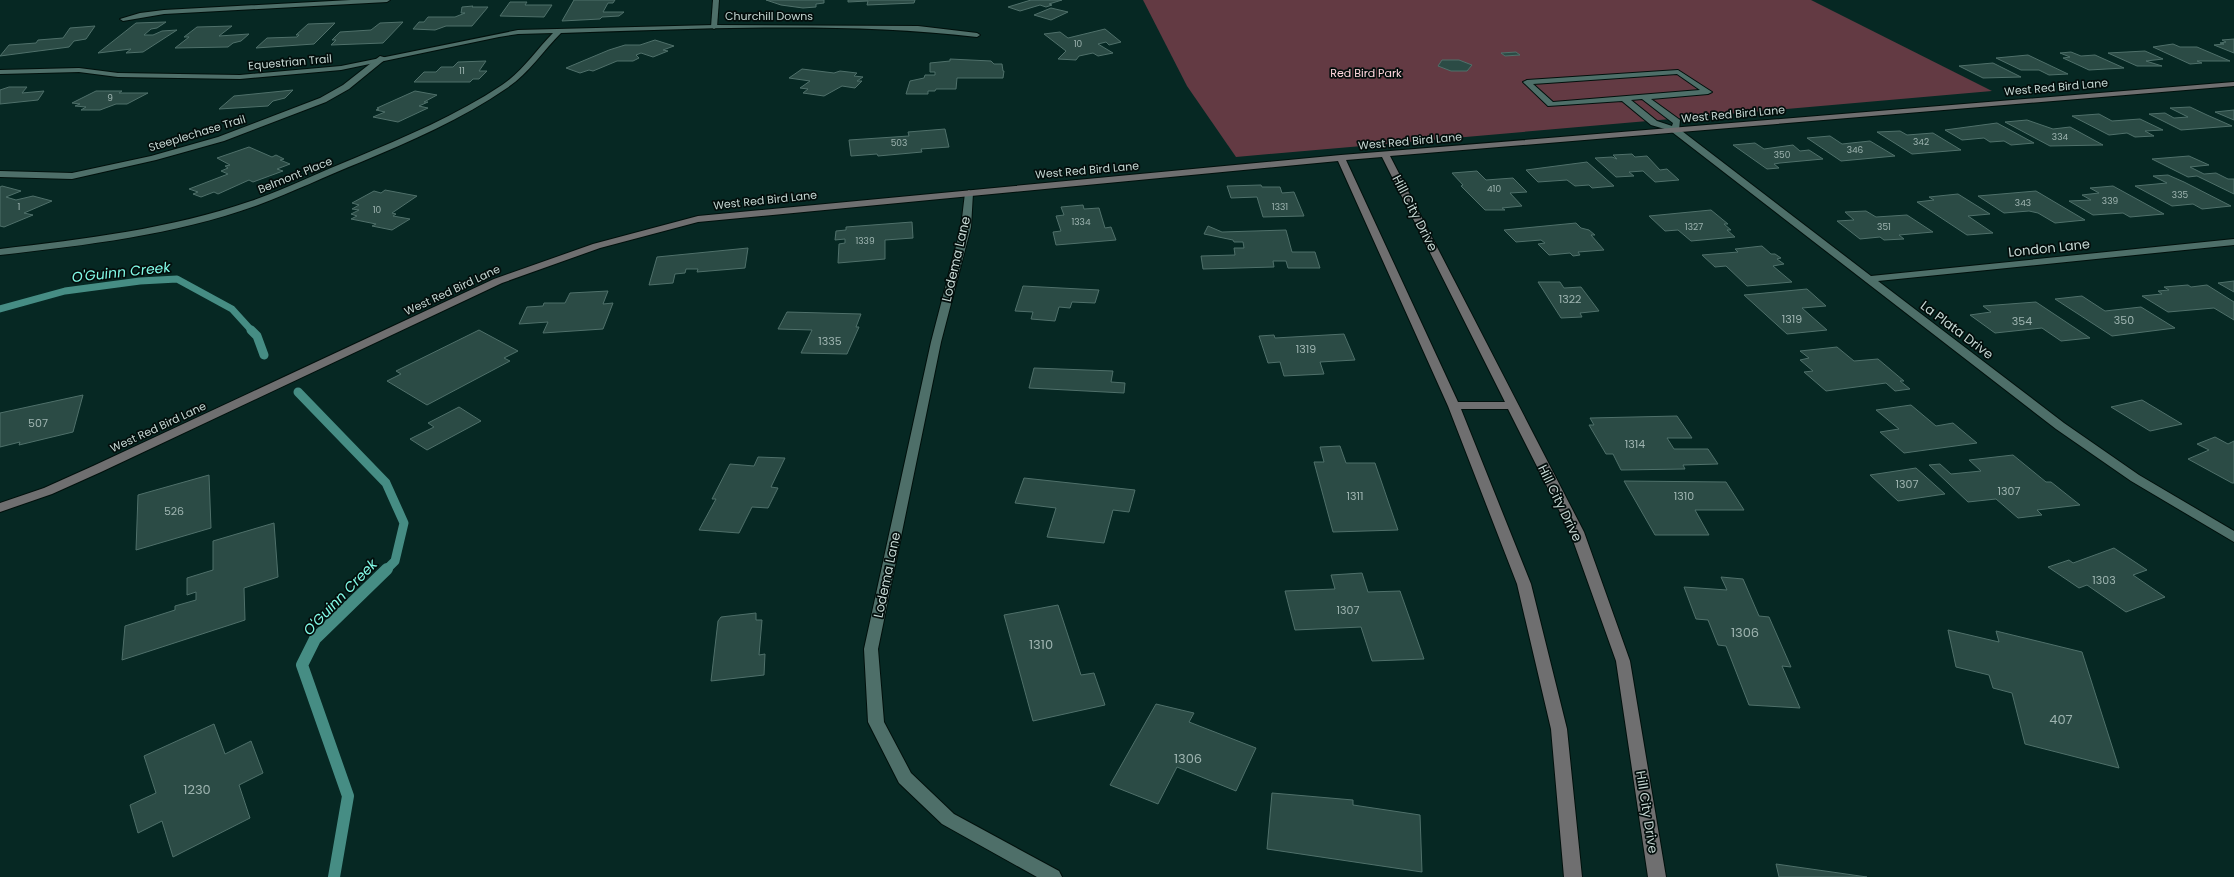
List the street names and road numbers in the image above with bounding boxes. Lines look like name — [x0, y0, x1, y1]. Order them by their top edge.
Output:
street label: Churchill Downs — [725, 8, 813, 24]
street label: Equestrian Trail — [248, 50, 332, 74]
street label: West Red Bird Lane — [2003, 74, 2109, 100]
street label: West Red Bird Lane — [1680, 101, 1786, 127]
street label: Steeplechase Trail — [147, 111, 247, 155]
street label: West Red Bird Lane — [1357, 128, 1463, 154]
street label: Belmont Place — [256, 153, 335, 197]
street label: West Red Bird Lane — [1034, 157, 1140, 183]
street label: Hill City Drive — [1388, 172, 1442, 254]
street label: West Red Bird Lane — [712, 187, 818, 213]
street label: Lodema Lane — [937, 214, 975, 304]
street label: London Lane — [2007, 234, 2091, 262]
street label: West Red Bird Lane — [401, 261, 503, 319]
street label: La Plata Drive — [1917, 296, 1997, 364]
street label: West Red Bird Lane — [107, 398, 209, 456]
street label: Hill City Drive — [1533, 461, 1587, 545]
street label: Lodema Lane — [869, 530, 905, 620]
street label: Hill City Drive — [1631, 769, 1663, 855]

